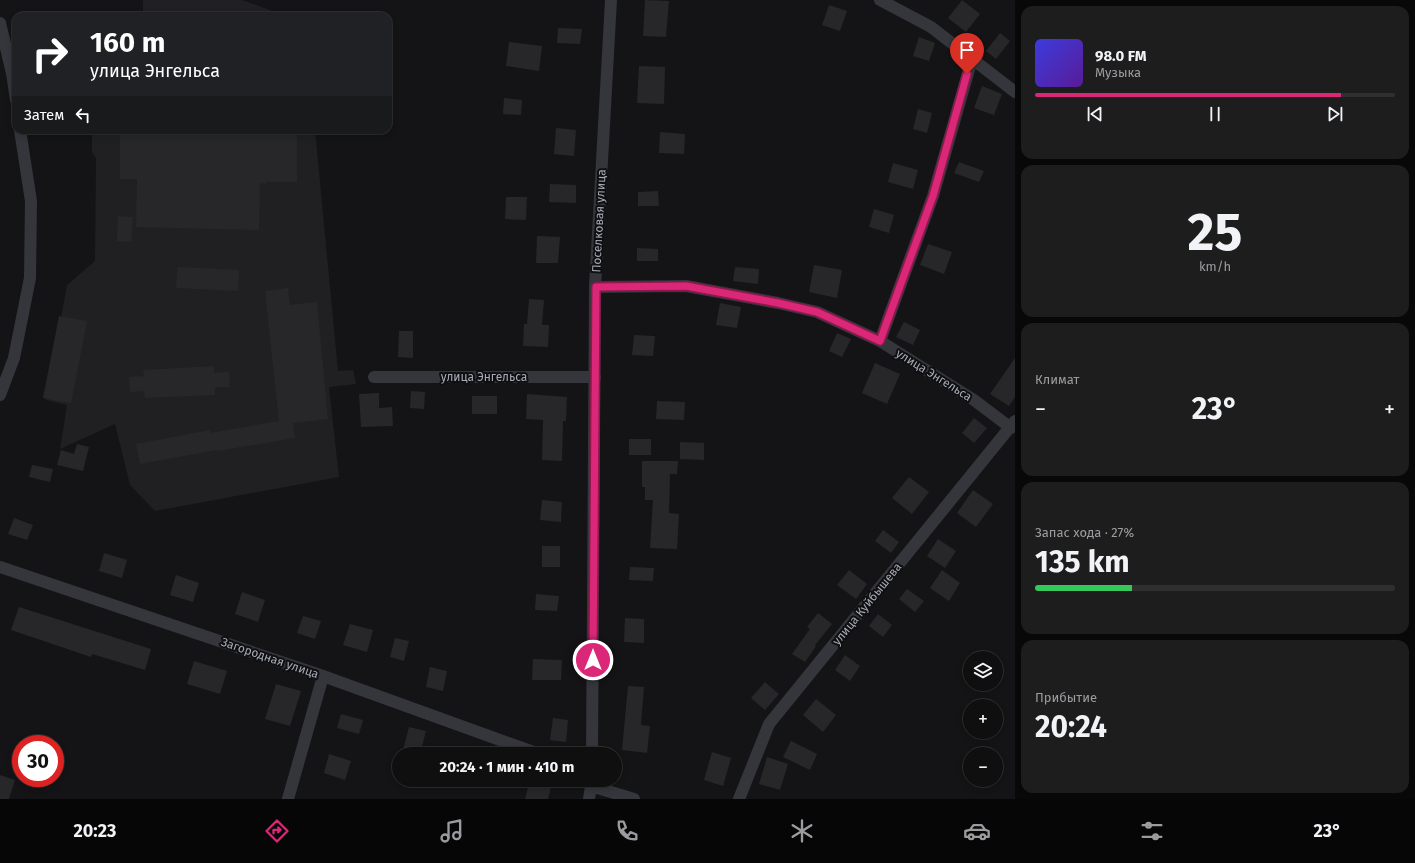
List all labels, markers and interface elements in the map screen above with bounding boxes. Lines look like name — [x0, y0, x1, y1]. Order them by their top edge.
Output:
text: 160 m — [90, 26, 165, 59]
icon: right — [24, 28, 76, 80]
pin — [950, 33, 984, 74]
icon: arrive — [956, 39, 978, 61]
text: 98.0 FM — [1095, 47, 1147, 65]
text: улица Энгельса — [90, 60, 220, 82]
text: Музыка — [1095, 65, 1141, 80]
icon: previous — [1084, 103, 1106, 125]
icon: pause — [1204, 103, 1226, 125]
icon: next — [1324, 103, 1346, 125]
icon: left — [72, 104, 94, 126]
text: Затем — [24, 106, 64, 124]
street label: Поселковая улица — [589, 169, 609, 273]
text: 25 — [1188, 201, 1242, 264]
text: km/h — [1199, 259, 1231, 274]
street label: улица Энгельса — [894, 346, 974, 404]
street label: улица Энгельса — [441, 370, 527, 384]
text: Климат — [1035, 372, 1079, 387]
text: 23° — [1192, 391, 1238, 427]
text: − — [1035, 396, 1046, 423]
text: + — [1384, 396, 1395, 423]
text: Запас хода · 27% — [1035, 525, 1134, 540]
text: 135 km — [1035, 544, 1130, 580]
street label: улица Куйбышева — [830, 560, 904, 648]
street label: Загородная улица — [219, 635, 321, 681]
position arrow — [572, 639, 614, 681]
map controls — [963, 651, 1003, 787]
button: layers — [963, 651, 1003, 691]
text: Прибытие — [1035, 690, 1097, 705]
button: + — [963, 699, 1003, 739]
text: 20:24 — [1035, 709, 1107, 745]
speed limit sign: 30 — [12, 735, 64, 787]
button: − — [963, 747, 1003, 787]
text: 20:24 · 1 мин · 410 m — [440, 758, 574, 776]
icon: directions — [263, 817, 291, 845]
icon: music — [438, 817, 466, 845]
icon: phone — [613, 817, 641, 845]
icon: climate — [788, 817, 816, 845]
icon: car — [963, 817, 991, 845]
icon: filters — [1138, 817, 1166, 845]
text: 20:23 — [74, 820, 116, 842]
text: 23° — [1313, 820, 1341, 842]

